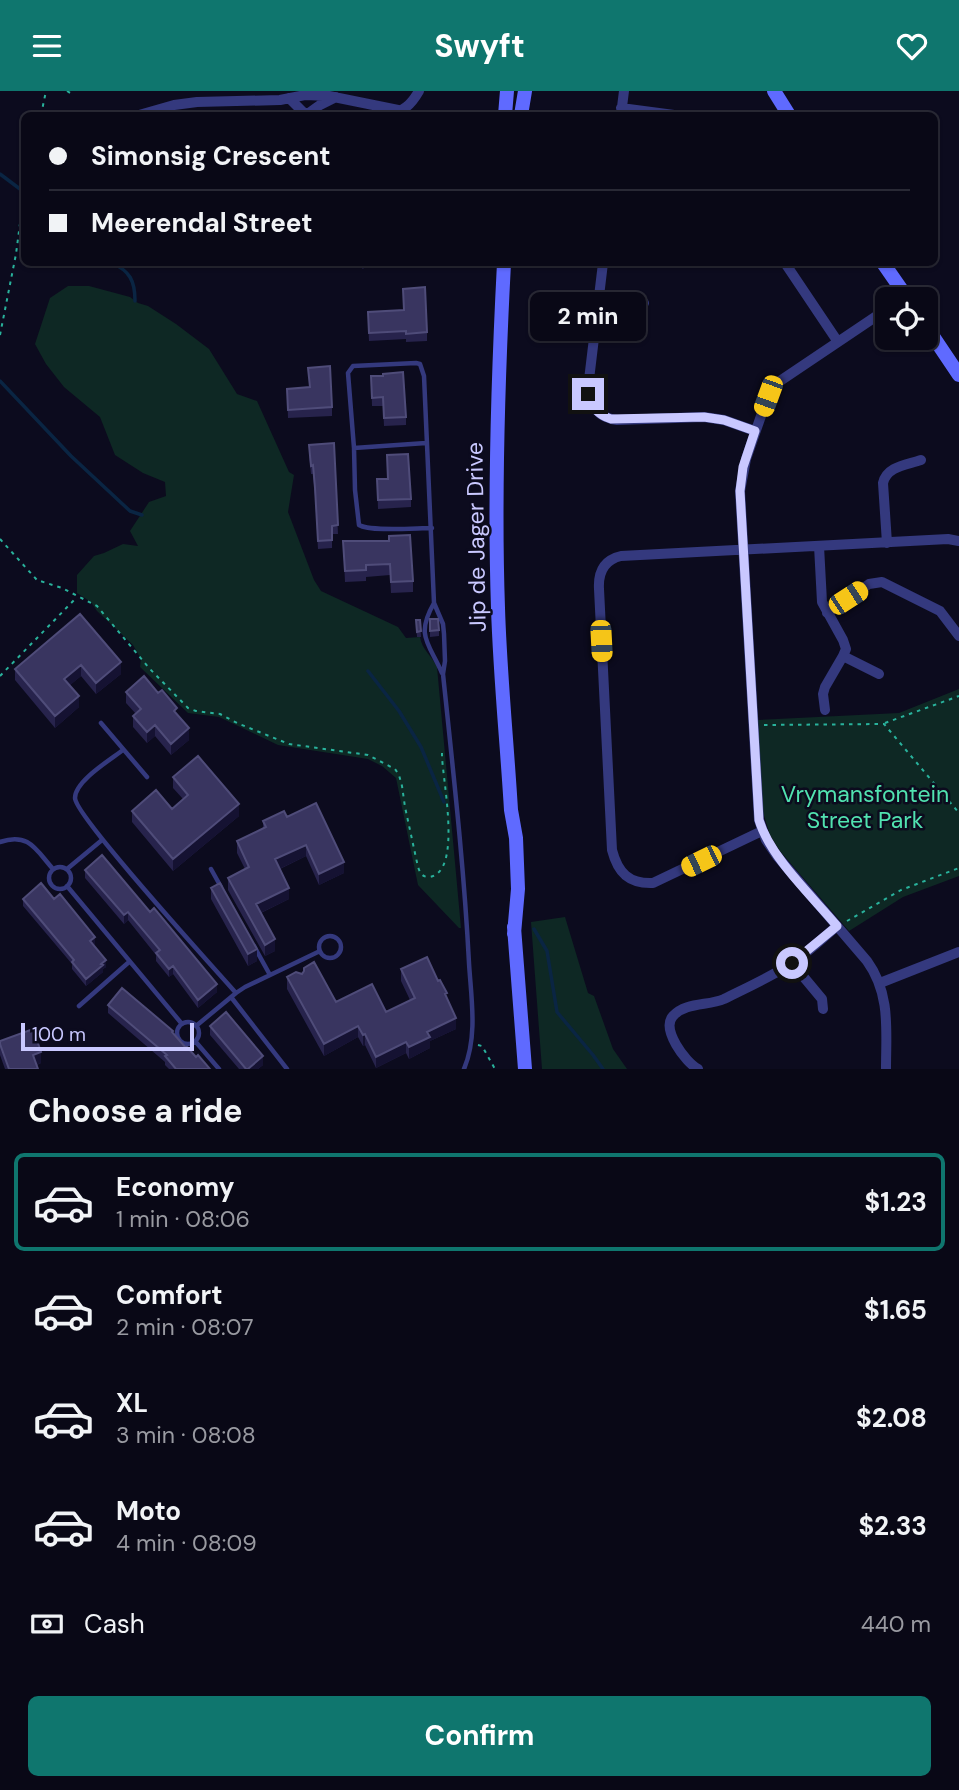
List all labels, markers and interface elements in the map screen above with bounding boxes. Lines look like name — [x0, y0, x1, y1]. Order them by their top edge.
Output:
text: Swyft — [434, 25, 525, 67]
icon: menu — [28, 27, 66, 65]
icon: heart — [893, 27, 931, 65]
text: Simonsig Crescent — [91, 139, 331, 173]
text: Meerendal Street — [91, 206, 313, 240]
map controls — [875, 287, 938, 350]
button: locate — [875, 287, 938, 350]
callout: 2 min — [530, 293, 646, 341]
text: 2 min — [558, 301, 618, 331]
car — [751, 373, 786, 419]
route end — [572, 378, 604, 410]
street label: Jip de Jager Drive — [459, 442, 493, 632]
car — [825, 578, 872, 618]
car — [590, 619, 613, 663]
park label: Vrymansfontein Street Park — [781, 779, 949, 835]
car — [678, 842, 725, 880]
route start — [776, 947, 808, 979]
scale bar — [21, 1020, 194, 1052]
text: 100 m — [32, 1022, 86, 1047]
text: Choose a ride — [28, 1090, 243, 1132]
text: Economy — [116, 1170, 234, 1204]
icon: car — [32, 1171, 95, 1234]
text: $1.23 — [865, 1185, 927, 1219]
text: 1 min · 08:06 — [116, 1204, 250, 1234]
text: Comfort — [116, 1278, 222, 1312]
icon: car — [32, 1279, 95, 1342]
text: $1.65 — [864, 1293, 927, 1327]
text: 2 min · 08:07 — [116, 1312, 253, 1342]
text: XL — [116, 1386, 148, 1420]
icon: car — [32, 1387, 95, 1450]
text: $2.08 — [856, 1401, 927, 1435]
text: 3 min · 08:08 — [116, 1420, 256, 1450]
text: Moto — [116, 1494, 181, 1528]
icon: car — [32, 1495, 95, 1558]
text: $2.33 — [858, 1509, 927, 1543]
text: 4 min · 08:09 — [116, 1528, 257, 1558]
icon: cash — [28, 1605, 66, 1643]
text: Cash — [84, 1607, 145, 1641]
text: 440 m — [861, 1609, 931, 1639]
button: Confirm — [28, 1696, 931, 1776]

